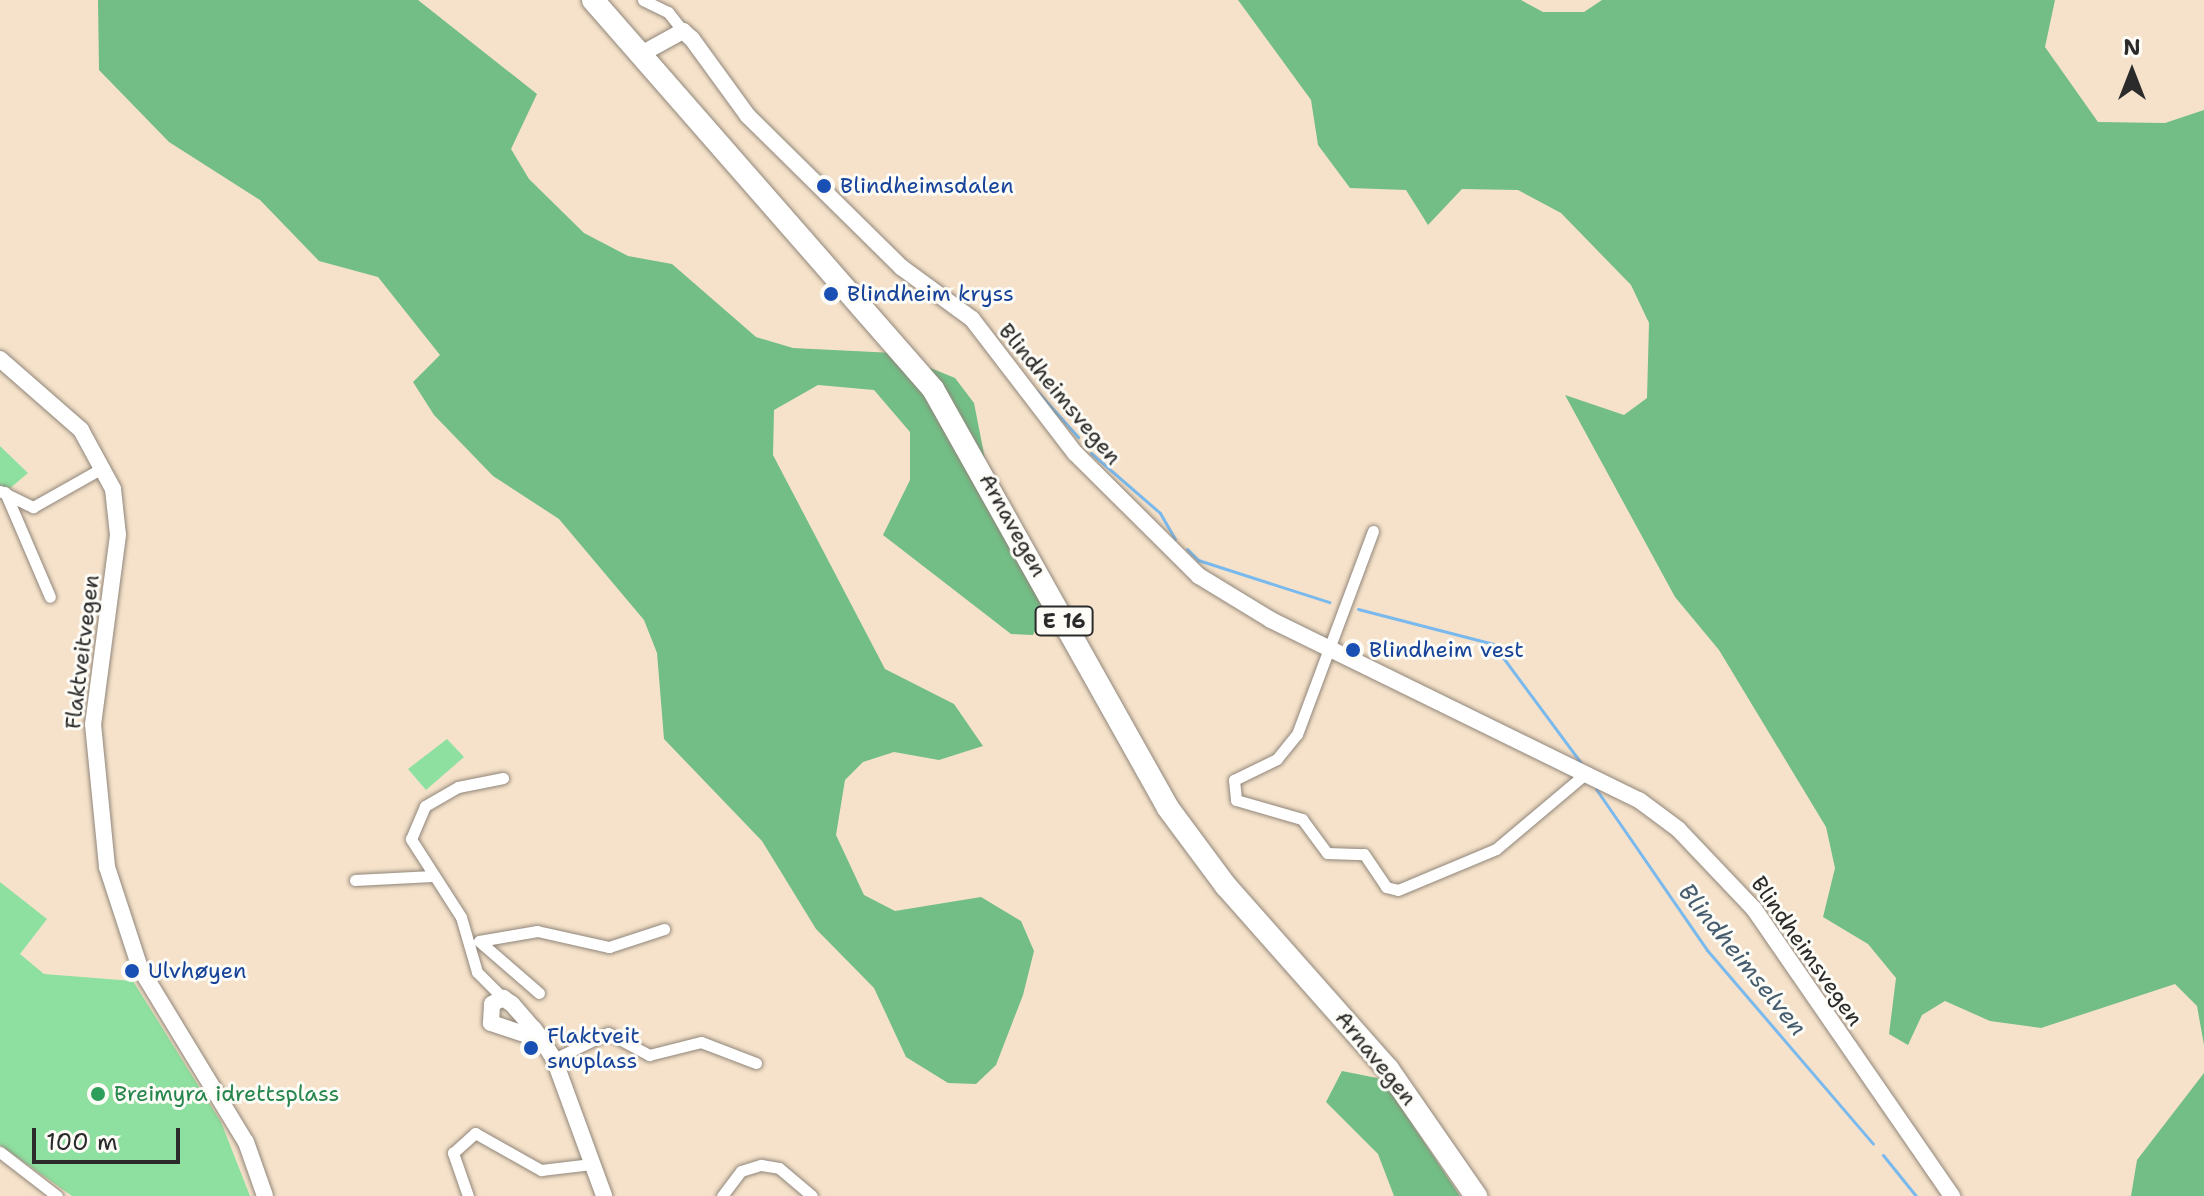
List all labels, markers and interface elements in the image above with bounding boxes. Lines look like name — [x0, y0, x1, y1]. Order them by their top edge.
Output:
north arrow — [2092, 32, 2172, 112]
text: N — [2123, 33, 2141, 62]
place label: Blindheimsdalen — [840, 173, 1014, 199]
marker: Blindheimsdalen — [815, 177, 833, 195]
place label: Blindheim kryss — [847, 281, 1014, 307]
marker: Blindheim kryss — [822, 285, 840, 303]
street label: Blindheimsvegen — [993, 318, 1127, 470]
street label: Arnavegen — [974, 469, 1052, 581]
street label: Flaktveitvegen — [59, 573, 105, 731]
road number: E 16 — [1034, 605, 1094, 637]
place label: Blindheim vest — [1369, 637, 1524, 663]
marker: Blindheim vest — [1344, 641, 1362, 659]
street label: Blindheimsvegen — [1746, 871, 1868, 1031]
water label: Blindheimselven — [1672, 878, 1812, 1042]
place label: Ulvhøyen — [148, 958, 246, 984]
marker: Ulvhøyen — [123, 962, 141, 980]
street label: Arnavegen — [1330, 1005, 1422, 1111]
place label: Flaktveit snuplass — [547, 1022, 640, 1074]
marker: Flaktveit snuplass — [522, 1039, 540, 1057]
place label: Breimyra idrettsplass — [114, 1081, 339, 1107]
marker: Breimyra idrettsplass — [89, 1085, 107, 1103]
scale bar — [36, 1112, 184, 1162]
text: 100 m — [46, 1126, 118, 1158]

